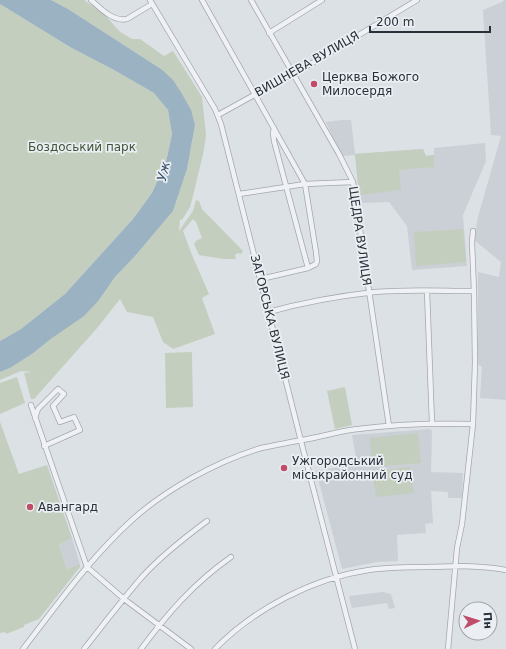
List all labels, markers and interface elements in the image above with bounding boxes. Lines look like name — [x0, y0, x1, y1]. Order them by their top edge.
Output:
scale bar — [370, 8, 490, 34]
text: 200 m — [376, 15, 414, 29]
street label: ВИШНЕВА ВУЛИЦЯ — [252, 28, 362, 100]
place label: Церква Божого Милосердя — [322, 70, 419, 98]
marker: Церква Божого Милосердя — [309, 79, 319, 89]
park label: Боздоський парк — [28, 140, 136, 154]
water label: Уж — [154, 160, 173, 182]
street label: ЩЕДРА ВУЛИЦЯ — [346, 185, 374, 287]
street label: ЗАГОРСЬКА ВУЛИЦЯ — [248, 253, 292, 381]
place label: Ужгородський міськрайонний суд — [292, 454, 413, 482]
marker: Ужгородський міськрайонний суд — [279, 463, 289, 473]
place label: Авангард — [38, 500, 98, 514]
marker: Авангард — [25, 502, 35, 512]
north arrow — [458, 601, 498, 641]
text: Пн — [480, 611, 495, 629]

